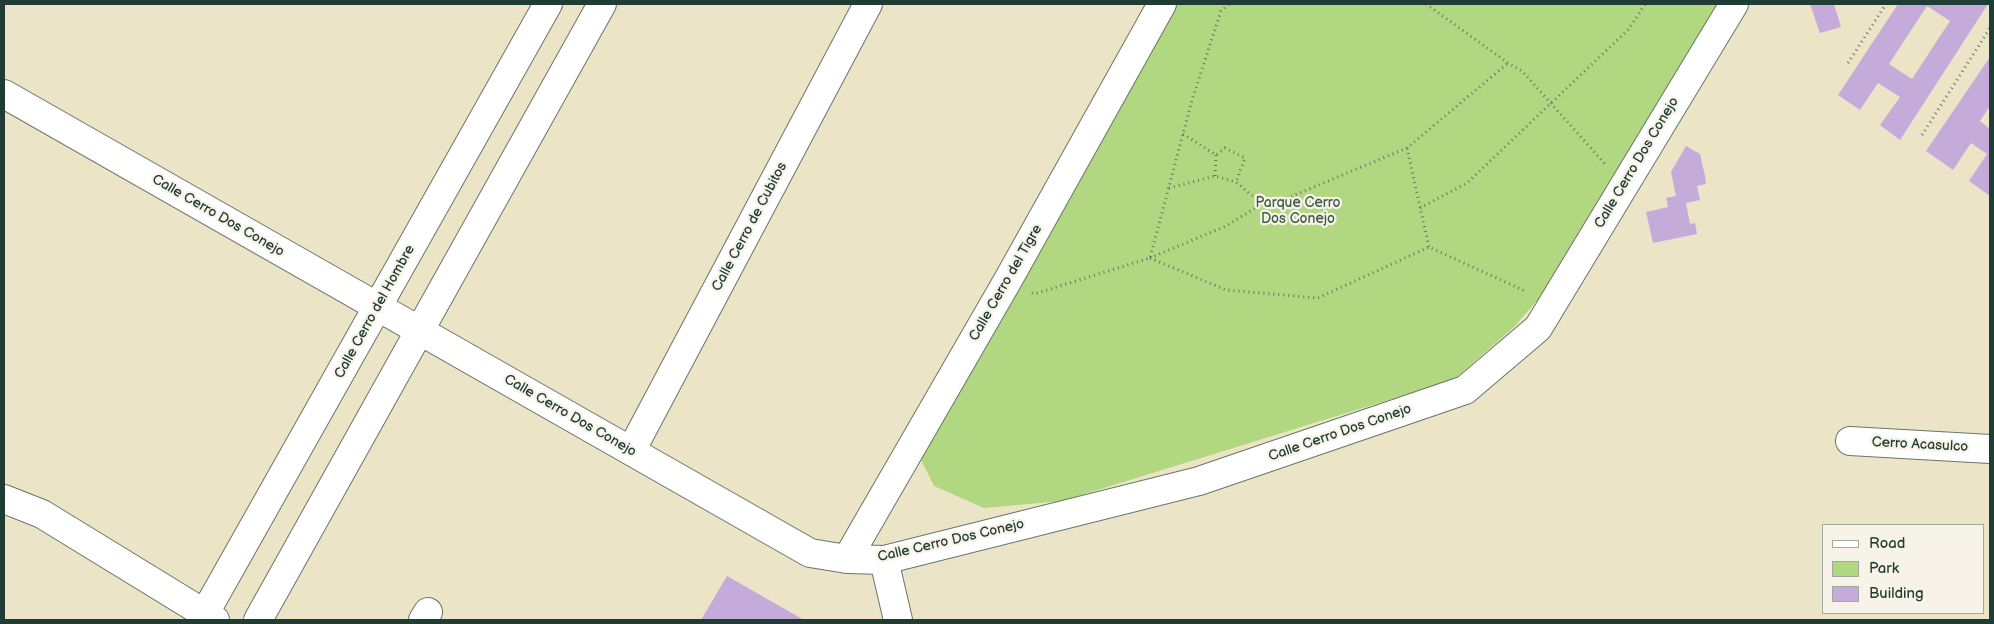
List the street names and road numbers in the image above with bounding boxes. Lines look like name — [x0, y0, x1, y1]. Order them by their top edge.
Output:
street label: Calle Cerro Dos Conejo — [1591, 94, 1683, 232]
street label: Calle Cerro de Cubitos — [709, 160, 791, 294]
street label: Calle Cerro Dos Conejo — [149, 171, 287, 261]
street label: Calle Cerro del Tigre — [966, 222, 1046, 344]
street label: Calle Cerro del Hombre — [331, 242, 419, 382]
street label: Calle Cerro Dos Conejo — [501, 371, 639, 461]
street label: Calle Cerro Dos Conejo — [1266, 401, 1414, 465]
street label: Cerro Acasulco — [1871, 434, 1969, 456]
street label: Calle Cerro Dos Conejo — [876, 516, 1026, 566]

